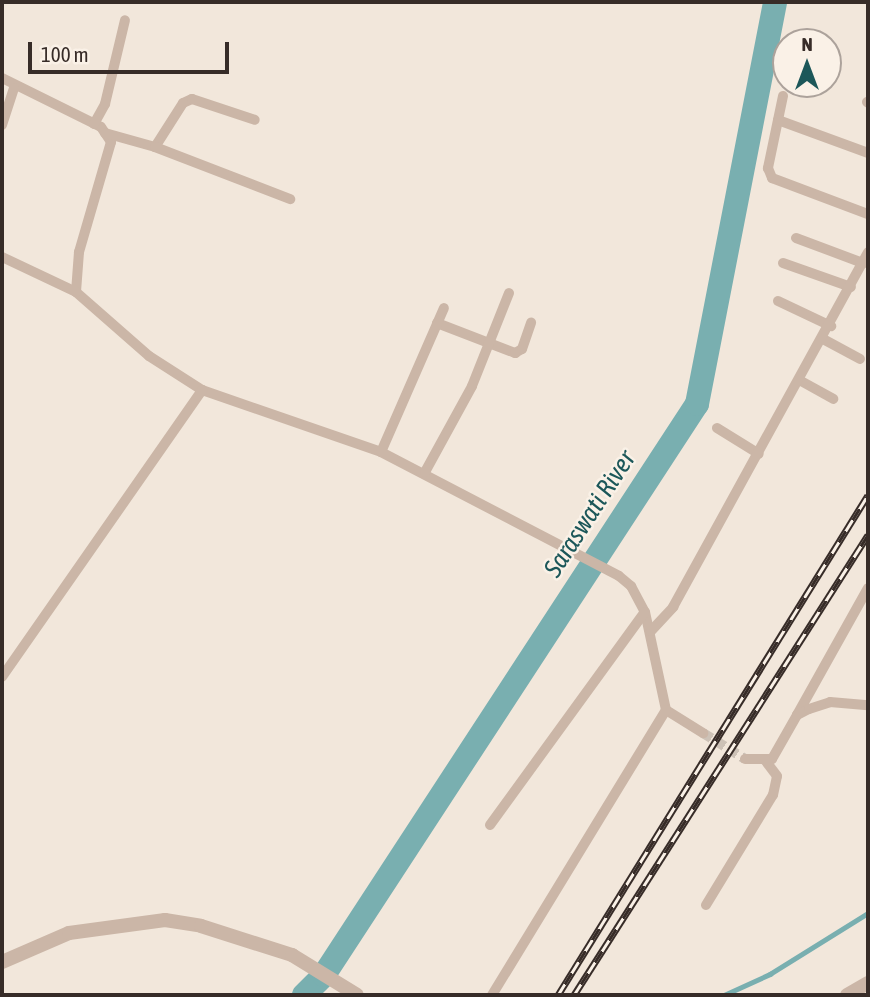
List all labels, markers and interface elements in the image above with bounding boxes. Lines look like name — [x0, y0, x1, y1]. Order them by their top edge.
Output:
scale bar — [32, 28, 233, 72]
north arrow — [772, 28, 842, 98]
text: N — [801, 33, 813, 55]
text: 100 m — [41, 42, 89, 66]
water label: Saraswati River — [538, 445, 642, 583]

